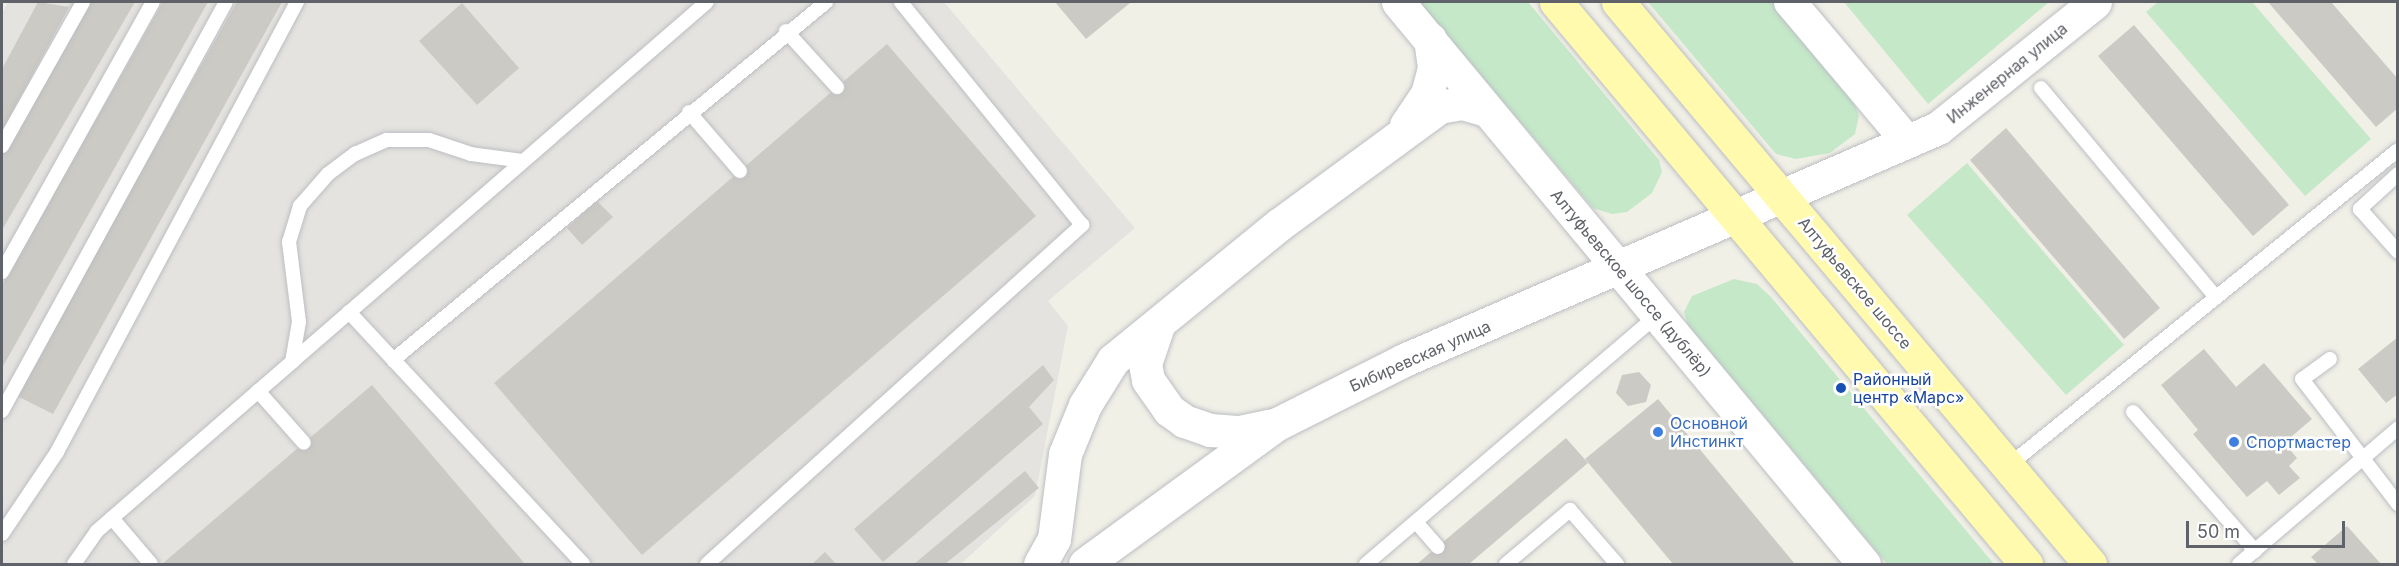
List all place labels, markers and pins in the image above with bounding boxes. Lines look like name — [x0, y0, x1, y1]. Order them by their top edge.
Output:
place label: Районный центр «Марс» — [1853, 369, 1964, 407]
marker: Районный центр «Марс» — [1834, 381, 1848, 395]
place label: Основной Инстинкт — [1670, 413, 1748, 451]
marker: Основной Инстинкт — [1651, 425, 1665, 439]
place label: Спортмастер — [2246, 432, 2351, 452]
marker: Спортмастер — [2227, 435, 2241, 449]

